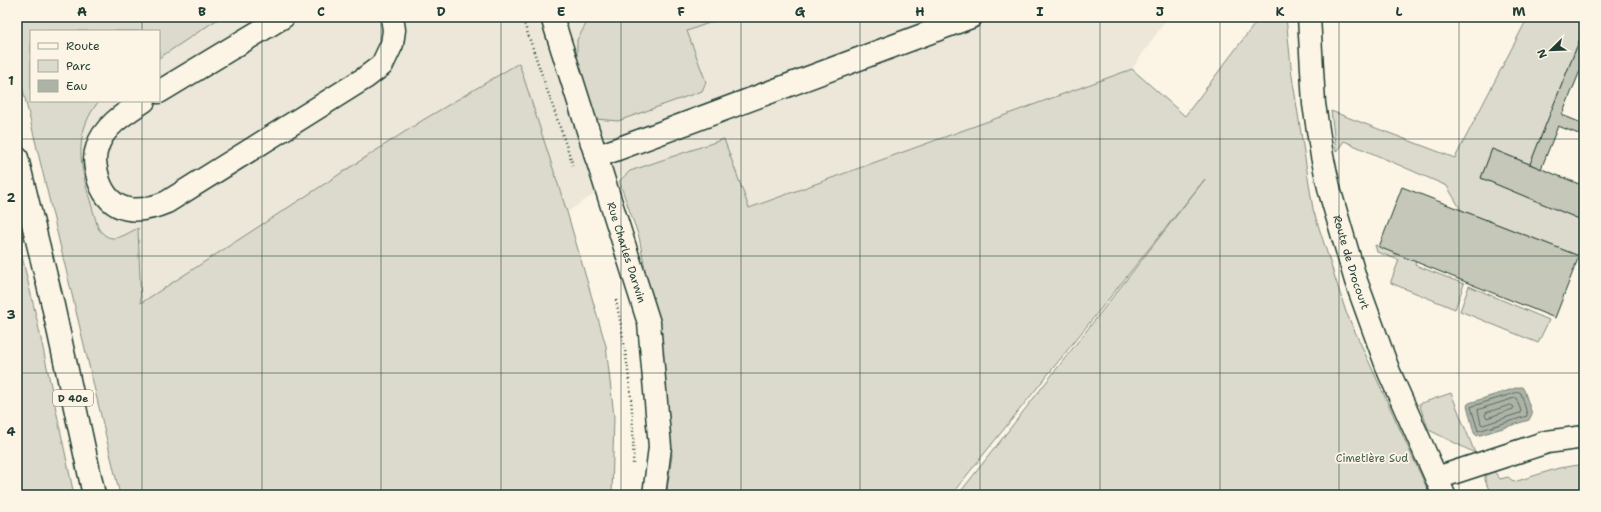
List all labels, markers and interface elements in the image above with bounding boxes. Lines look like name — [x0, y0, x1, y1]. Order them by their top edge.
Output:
text: A — [77, 3, 87, 20]
text: B — [198, 3, 206, 20]
text: C — [317, 3, 325, 20]
text: D — [436, 3, 446, 20]
text: E — [557, 3, 566, 20]
text: F — [677, 3, 685, 20]
text: G — [795, 3, 806, 20]
text: H — [915, 3, 925, 20]
text: I — [1036, 3, 1044, 20]
text: J — [1156, 3, 1164, 20]
text: K — [1276, 3, 1285, 20]
text: L — [1395, 3, 1403, 20]
text: M — [1512, 3, 1526, 20]
legend — [30, 30, 160, 102]
north arrow — [1531, 30, 1571, 70]
text: Route — [66, 38, 100, 54]
text: N — [1534, 47, 1551, 61]
text: Parc — [66, 58, 91, 74]
text: 1 — [8, 72, 14, 89]
text: Eau — [66, 78, 88, 94]
text: 2 — [6, 189, 16, 206]
street label: Rue Charles Darwin — [604, 200, 650, 305]
street label: Route de Drocourt — [1330, 213, 1373, 312]
text: 3 — [6, 306, 16, 323]
road number: D 40e — [53, 390, 93, 406]
text: 4 — [6, 423, 16, 440]
park label: Cimetière Sud — [1336, 451, 1408, 466]

